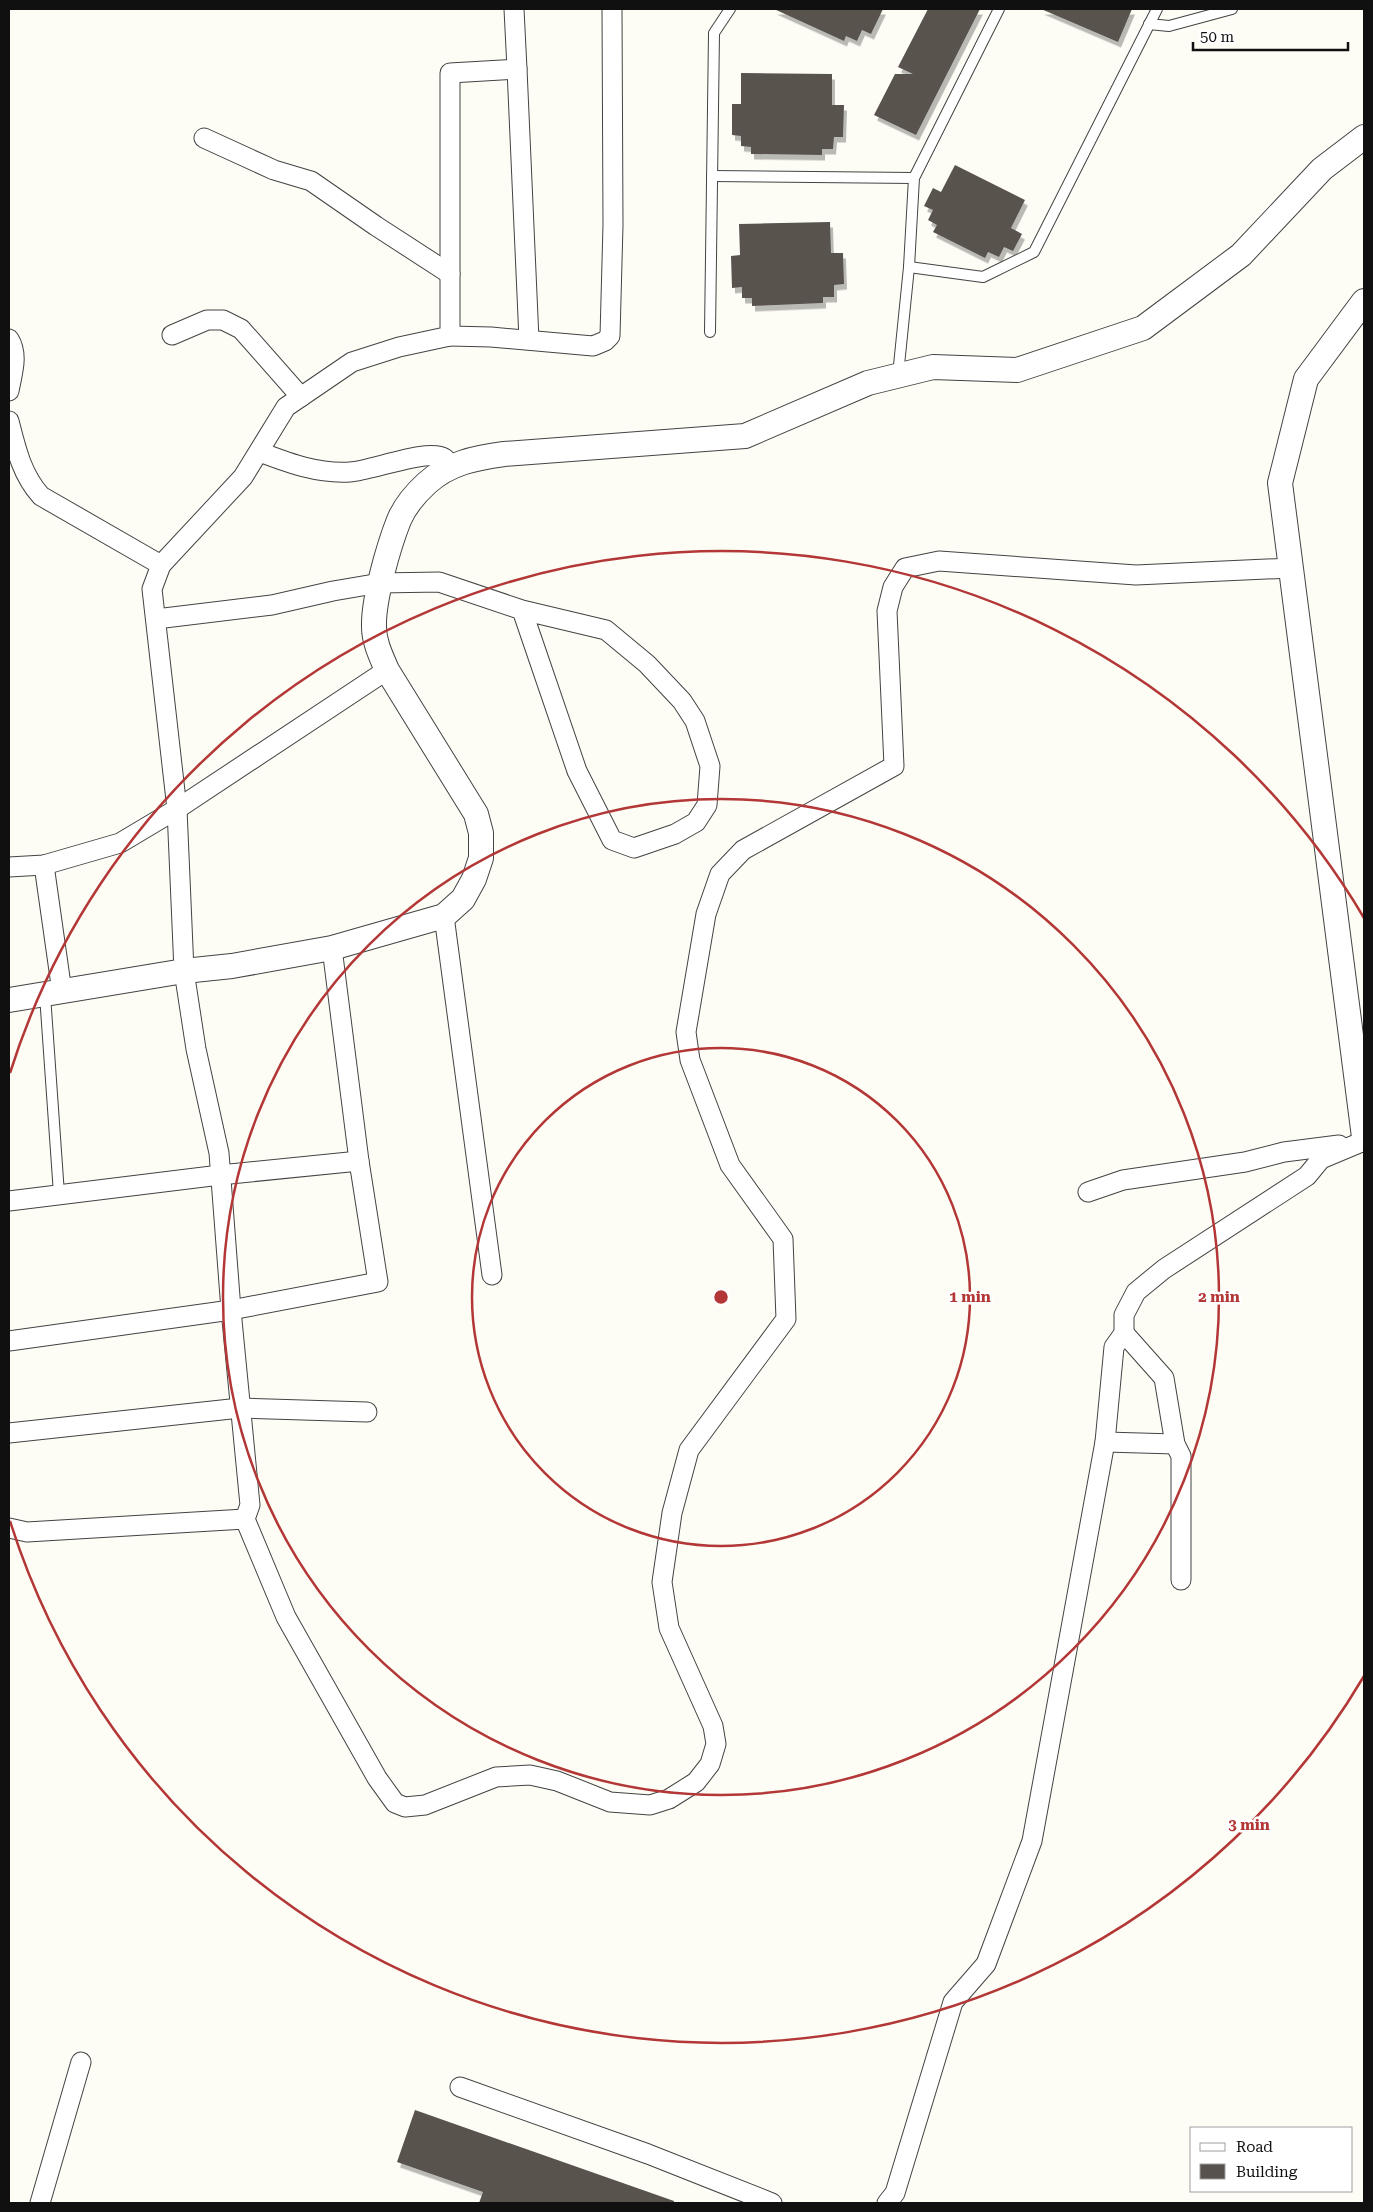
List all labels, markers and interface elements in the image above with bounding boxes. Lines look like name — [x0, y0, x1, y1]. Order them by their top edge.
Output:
scale bar — [1193, 20, 1348, 52]
text: 50 m — [1200, 28, 1235, 46]
centre of rings — [712, 1288, 730, 1306]
text: 1 min — [949, 1288, 991, 1306]
text: 2 min — [1198, 1288, 1240, 1306]
text: 3 min — [1228, 1816, 1270, 1834]
legend — [1190, 2127, 1353, 2192]
text: Road — [1236, 2138, 1273, 2156]
text: Building — [1236, 2163, 1298, 2181]

